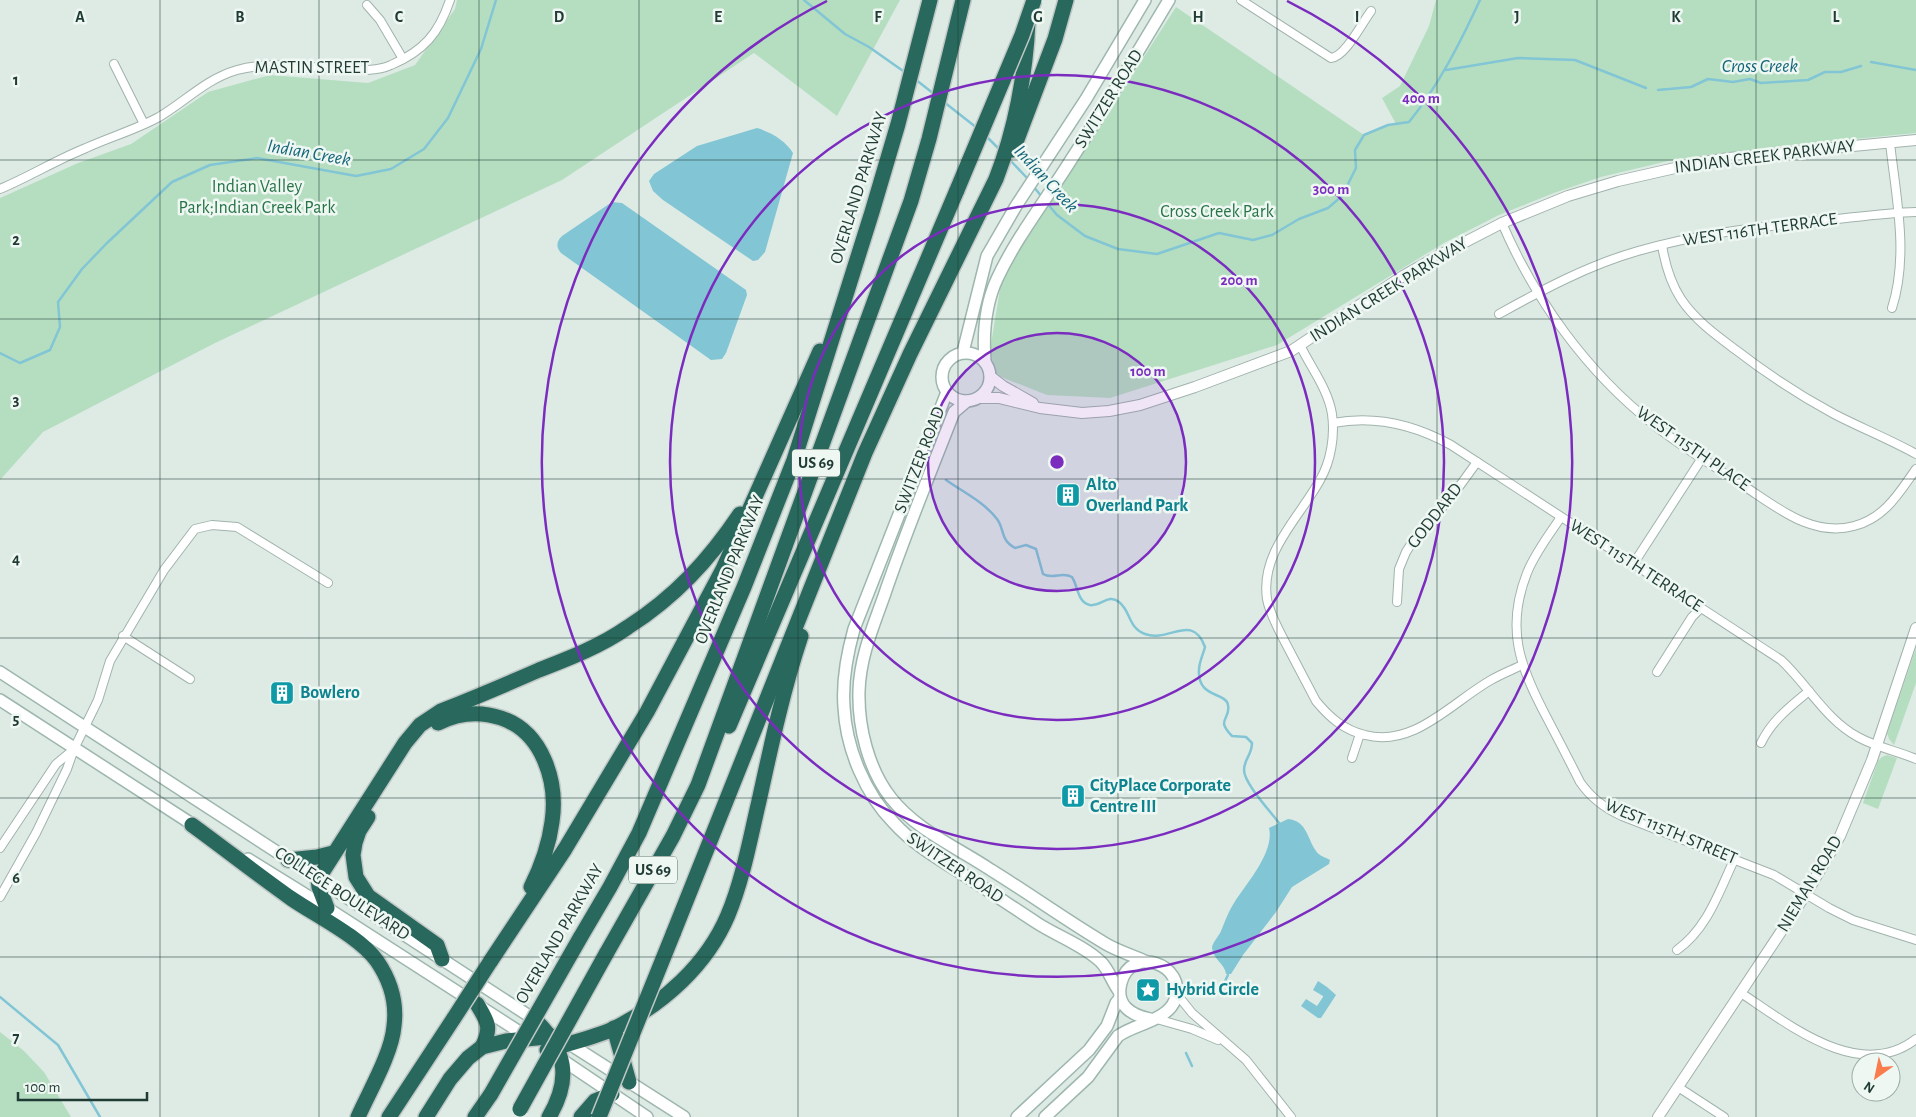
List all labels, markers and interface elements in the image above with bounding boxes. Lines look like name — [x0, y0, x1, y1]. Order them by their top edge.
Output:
text: A — [75, 9, 85, 25]
text: B — [235, 9, 245, 25]
text: C — [395, 9, 404, 25]
text: D — [554, 9, 565, 25]
text: E — [714, 9, 722, 25]
text: F — [874, 9, 882, 25]
text: G — [1033, 9, 1043, 25]
text: H — [1192, 9, 1204, 25]
text: I — [1355, 9, 1359, 25]
text: J — [1514, 9, 1520, 25]
text: K — [1671, 9, 1681, 25]
text: L — [1833, 9, 1840, 25]
street label: SWITZER ROAD — [1072, 47, 1146, 151]
water label: Cross Creek — [1722, 57, 1798, 76]
street label: MASTIN STREET — [255, 59, 370, 77]
text: 1 — [13, 72, 19, 88]
text: 400 m — [1402, 91, 1440, 106]
street label: OVERLAND PARKWAY — [827, 109, 891, 266]
water label: Indian Creek — [266, 136, 352, 170]
street label: INDIAN CREEK PARKWAY — [1673, 137, 1857, 177]
water label: Indian Creek — [1010, 142, 1082, 217]
park label: Indian Valley Park;Indian Creek Park — [179, 178, 336, 217]
text: 300 m — [1313, 182, 1349, 197]
park label: Cross Creek Park — [1160, 203, 1275, 221]
street label: WEST 116TH TERRACE — [1682, 210, 1838, 250]
text: 2 — [12, 232, 20, 248]
street label: INDIAN CREEK PARKWAY — [1307, 234, 1471, 346]
text: 200 m — [1220, 273, 1258, 288]
text: 100 m — [1130, 364, 1166, 379]
text: 3 — [13, 392, 20, 408]
street label: WEST 115TH PLACE — [1633, 403, 1753, 495]
street label: SWITZER ROAD — [892, 404, 948, 516]
road number: US 69 — [792, 449, 840, 476]
centre of rings — [1048, 453, 1066, 471]
place label: Alto Overland Park — [1086, 476, 1188, 515]
street label: GODDARD — [1404, 480, 1466, 552]
building icon: Alto Overland Park — [1055, 482, 1081, 508]
street label: OVERLAND PARKWAY — [692, 493, 768, 647]
street label: WEST 115TH TERRACE — [1566, 516, 1706, 616]
text: 4 — [12, 551, 20, 567]
building icon: Bowlero — [269, 680, 295, 706]
place label: Bowlero — [300, 684, 360, 702]
text: 5 — [13, 711, 20, 727]
place label: CityPlace Corporate Centre III — [1090, 777, 1231, 816]
building icon: CityPlace Corporate Centre III — [1060, 783, 1086, 809]
street label: WEST 115TH STREET — [1602, 796, 1740, 868]
street label: SWITZER ROAD — [903, 829, 1007, 907]
street label: NIEMAN ROAD — [1774, 833, 1846, 935]
street label: COLLEGE BOULEVARD — [271, 844, 413, 944]
road number: US 69 — [629, 856, 677, 884]
street label: OVERLAND PARKWAY — [513, 861, 608, 1007]
text: 6 — [12, 870, 20, 886]
place icon: Hybrid Circle — [1135, 977, 1161, 1003]
place label: Hybrid Circle — [1166, 981, 1259, 999]
text: 7 — [13, 1030, 20, 1046]
north arrow — [1851, 1052, 1901, 1102]
scale bar — [18, 1070, 146, 1102]
text: N — [1862, 1079, 1877, 1096]
text: 100 m — [25, 1080, 60, 1095]

